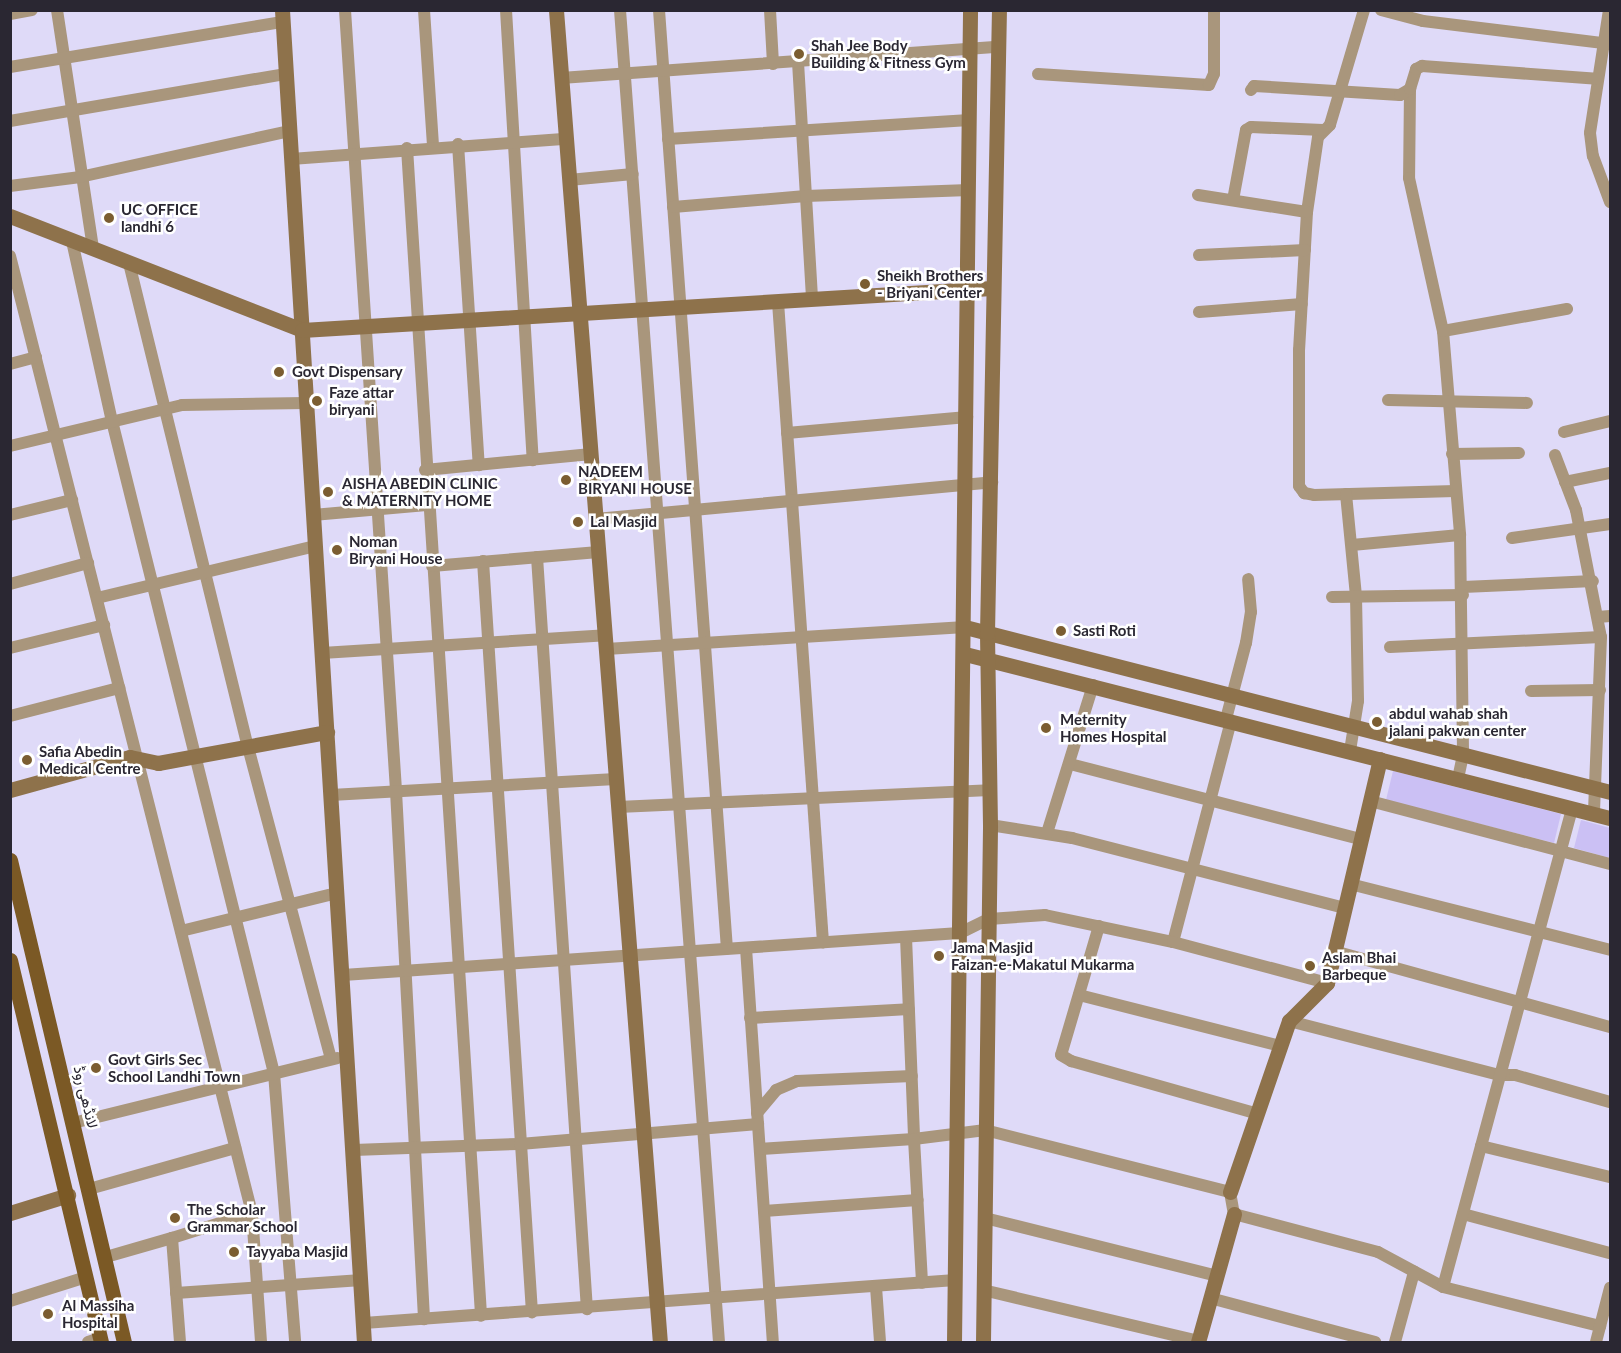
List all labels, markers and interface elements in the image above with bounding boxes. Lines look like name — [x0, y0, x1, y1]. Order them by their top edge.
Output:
place label: Shah Jee Body Building & Fitness Gym — [811, 36, 966, 71]
marker: Shah Jee Body Building & Fitness Gym — [792, 47, 806, 61]
place label: UC OFFICE landhi 6 — [121, 200, 198, 235]
marker: UC OFFICE landhi 6 — [102, 211, 116, 225]
place label: Sheikh Brothers - Briyani Center — [877, 266, 983, 301]
marker: Sheikh Brothers - Briyani Center — [858, 277, 872, 291]
marker: Govt Dispensary — [270, 363, 288, 381]
place label: Govt Dispensary — [292, 363, 403, 381]
place label: Faze attar biryani — [329, 383, 394, 418]
marker: Faze attar biryani — [310, 394, 324, 408]
place label: NADEEM BIRYANI HOUSE — [578, 462, 692, 497]
marker: NADEEM BIRYANI HOUSE — [559, 473, 573, 487]
place label: AISHA ABEDIN CLINIC & MATERNITY HOME — [342, 474, 499, 509]
marker: AISHA ABEDIN CLINIC & MATERNITY HOME — [319, 483, 337, 501]
place label: Lal Masjid — [590, 513, 657, 531]
marker: Lal Masjid — [571, 515, 585, 529]
place label: Noman Biryani House — [349, 532, 442, 567]
marker: Noman Biryani House — [330, 543, 344, 557]
place label: Sasti Roti — [1073, 622, 1136, 640]
marker: Sasti Roti — [1054, 624, 1068, 638]
place label: abdul wahab shah jalani pakwan center — [1389, 704, 1526, 739]
place label: Meternity Homes Hospital — [1060, 710, 1167, 745]
marker: abdul wahab shah jalani pakwan center — [1370, 715, 1384, 729]
marker: Meternity Homes Hospital — [1037, 719, 1055, 737]
place label: Safia Abedin Medical Centre — [39, 742, 141, 777]
marker: Safia Abedin Medical Centre — [20, 753, 34, 767]
place label: Jama Masjid Faizan-e-Makatul Mukarma — [951, 938, 1134, 973]
place label: Aslam Bhai Barbeque — [1322, 948, 1396, 983]
marker: Jama Masjid Faizan-e-Makatul Mukarma — [932, 949, 946, 963]
marker: Aslam Bhai Barbeque — [1303, 959, 1317, 973]
place label: Govt Girls Sec School Landhi Town — [108, 1050, 241, 1085]
marker: Govt Girls Sec School Landhi Town — [89, 1061, 103, 1075]
street label: لانڈھی روڈ — [70, 1064, 102, 1130]
place label: The Scholar Grammar School — [187, 1200, 298, 1235]
marker: The Scholar Grammar School — [168, 1211, 182, 1225]
place label: Tayyaba Masjid — [246, 1243, 348, 1261]
marker: Tayyaba Masjid — [227, 1245, 241, 1259]
place label: Al Massiha Hospital — [62, 1296, 134, 1331]
marker: Al Massiha Hospital — [39, 1305, 57, 1323]

